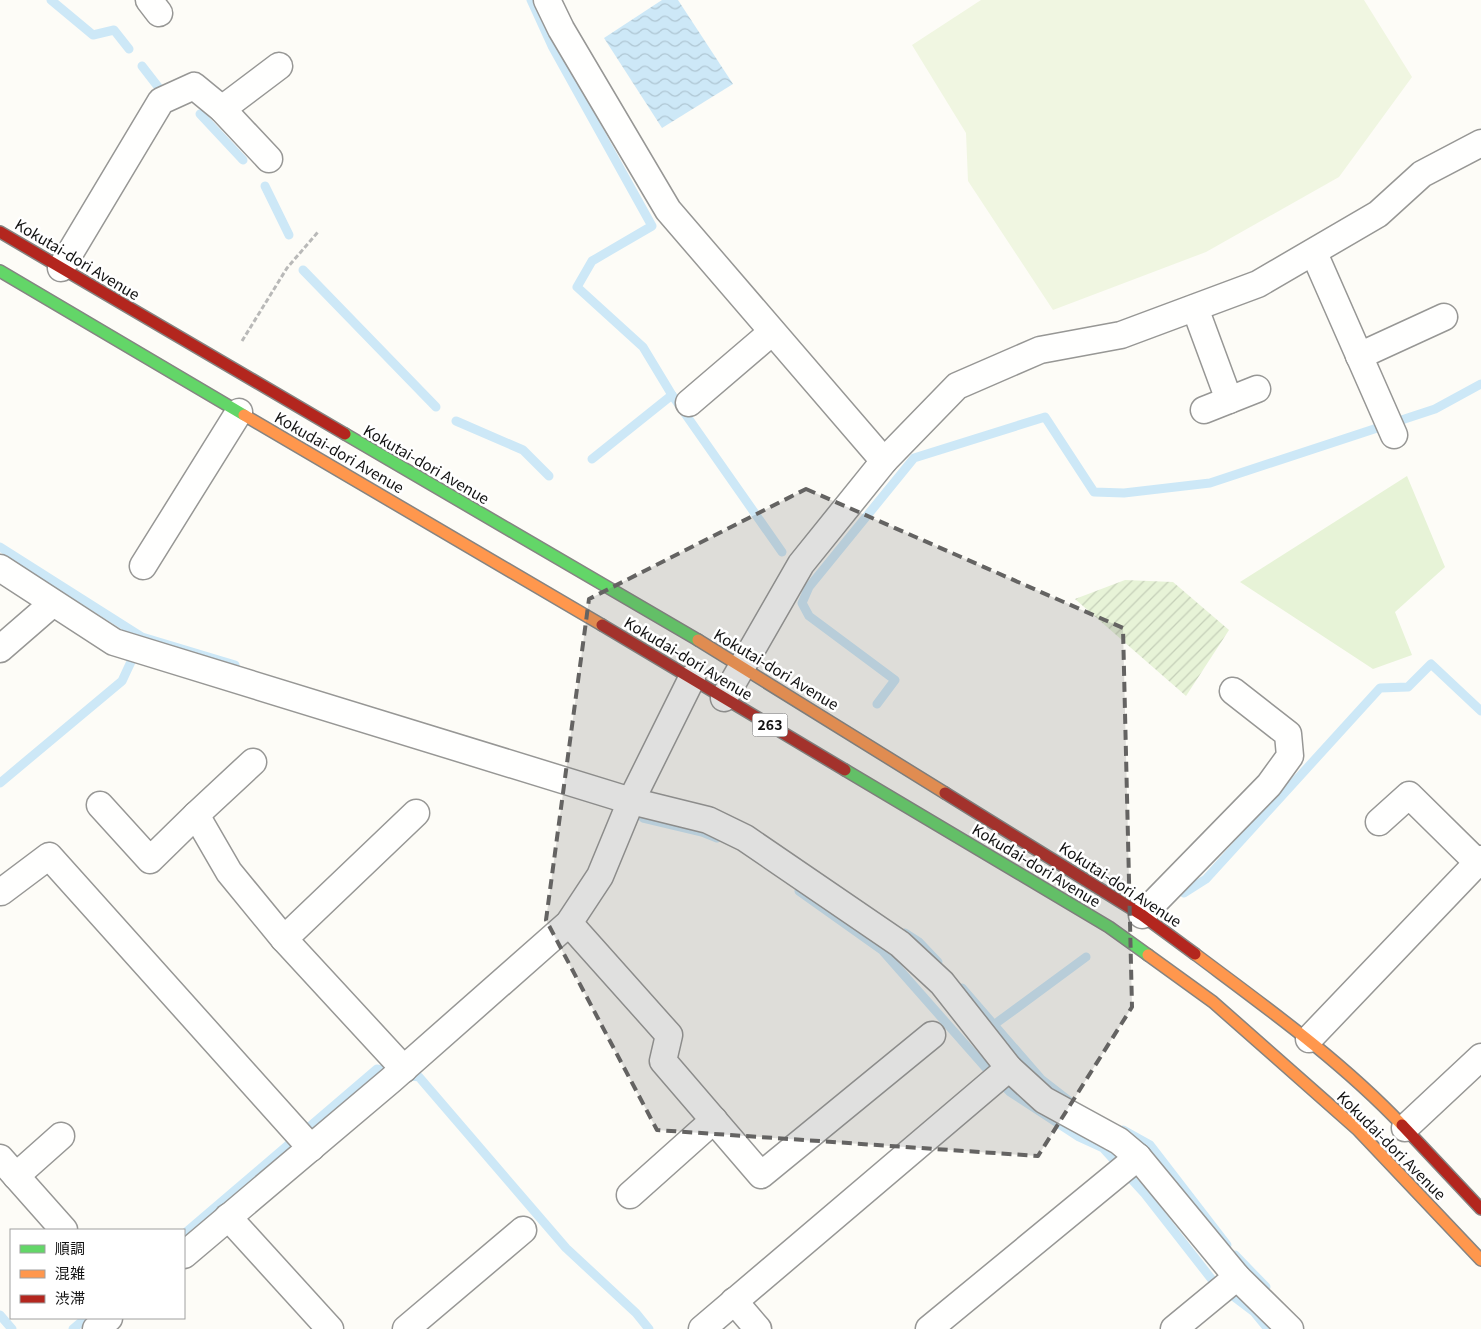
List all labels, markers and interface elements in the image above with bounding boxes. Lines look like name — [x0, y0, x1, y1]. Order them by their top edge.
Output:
street label: Kokutai-dori Avenue — [11, 213, 144, 304]
street label: Kokudai-dori Avenue — [271, 406, 408, 497]
street label: Kokutai-dori Avenue — [360, 419, 493, 508]
street label: Kokudai-dori Avenue — [621, 611, 757, 704]
street label: Kokutai-dori Avenue — [710, 623, 843, 714]
road number: 263 — [752, 714, 788, 736]
street label: Kokudai-dori Avenue — [969, 818, 1105, 911]
street label: Kokutai-dori Avenue — [1056, 836, 1186, 931]
street label: Kokudai-dori Avenue — [1333, 1086, 1451, 1204]
legend — [10, 1229, 185, 1319]
text: 順調 — [55, 1237, 85, 1258]
text: 混雑 — [55, 1262, 85, 1283]
text: 渋滞 — [55, 1287, 85, 1308]

